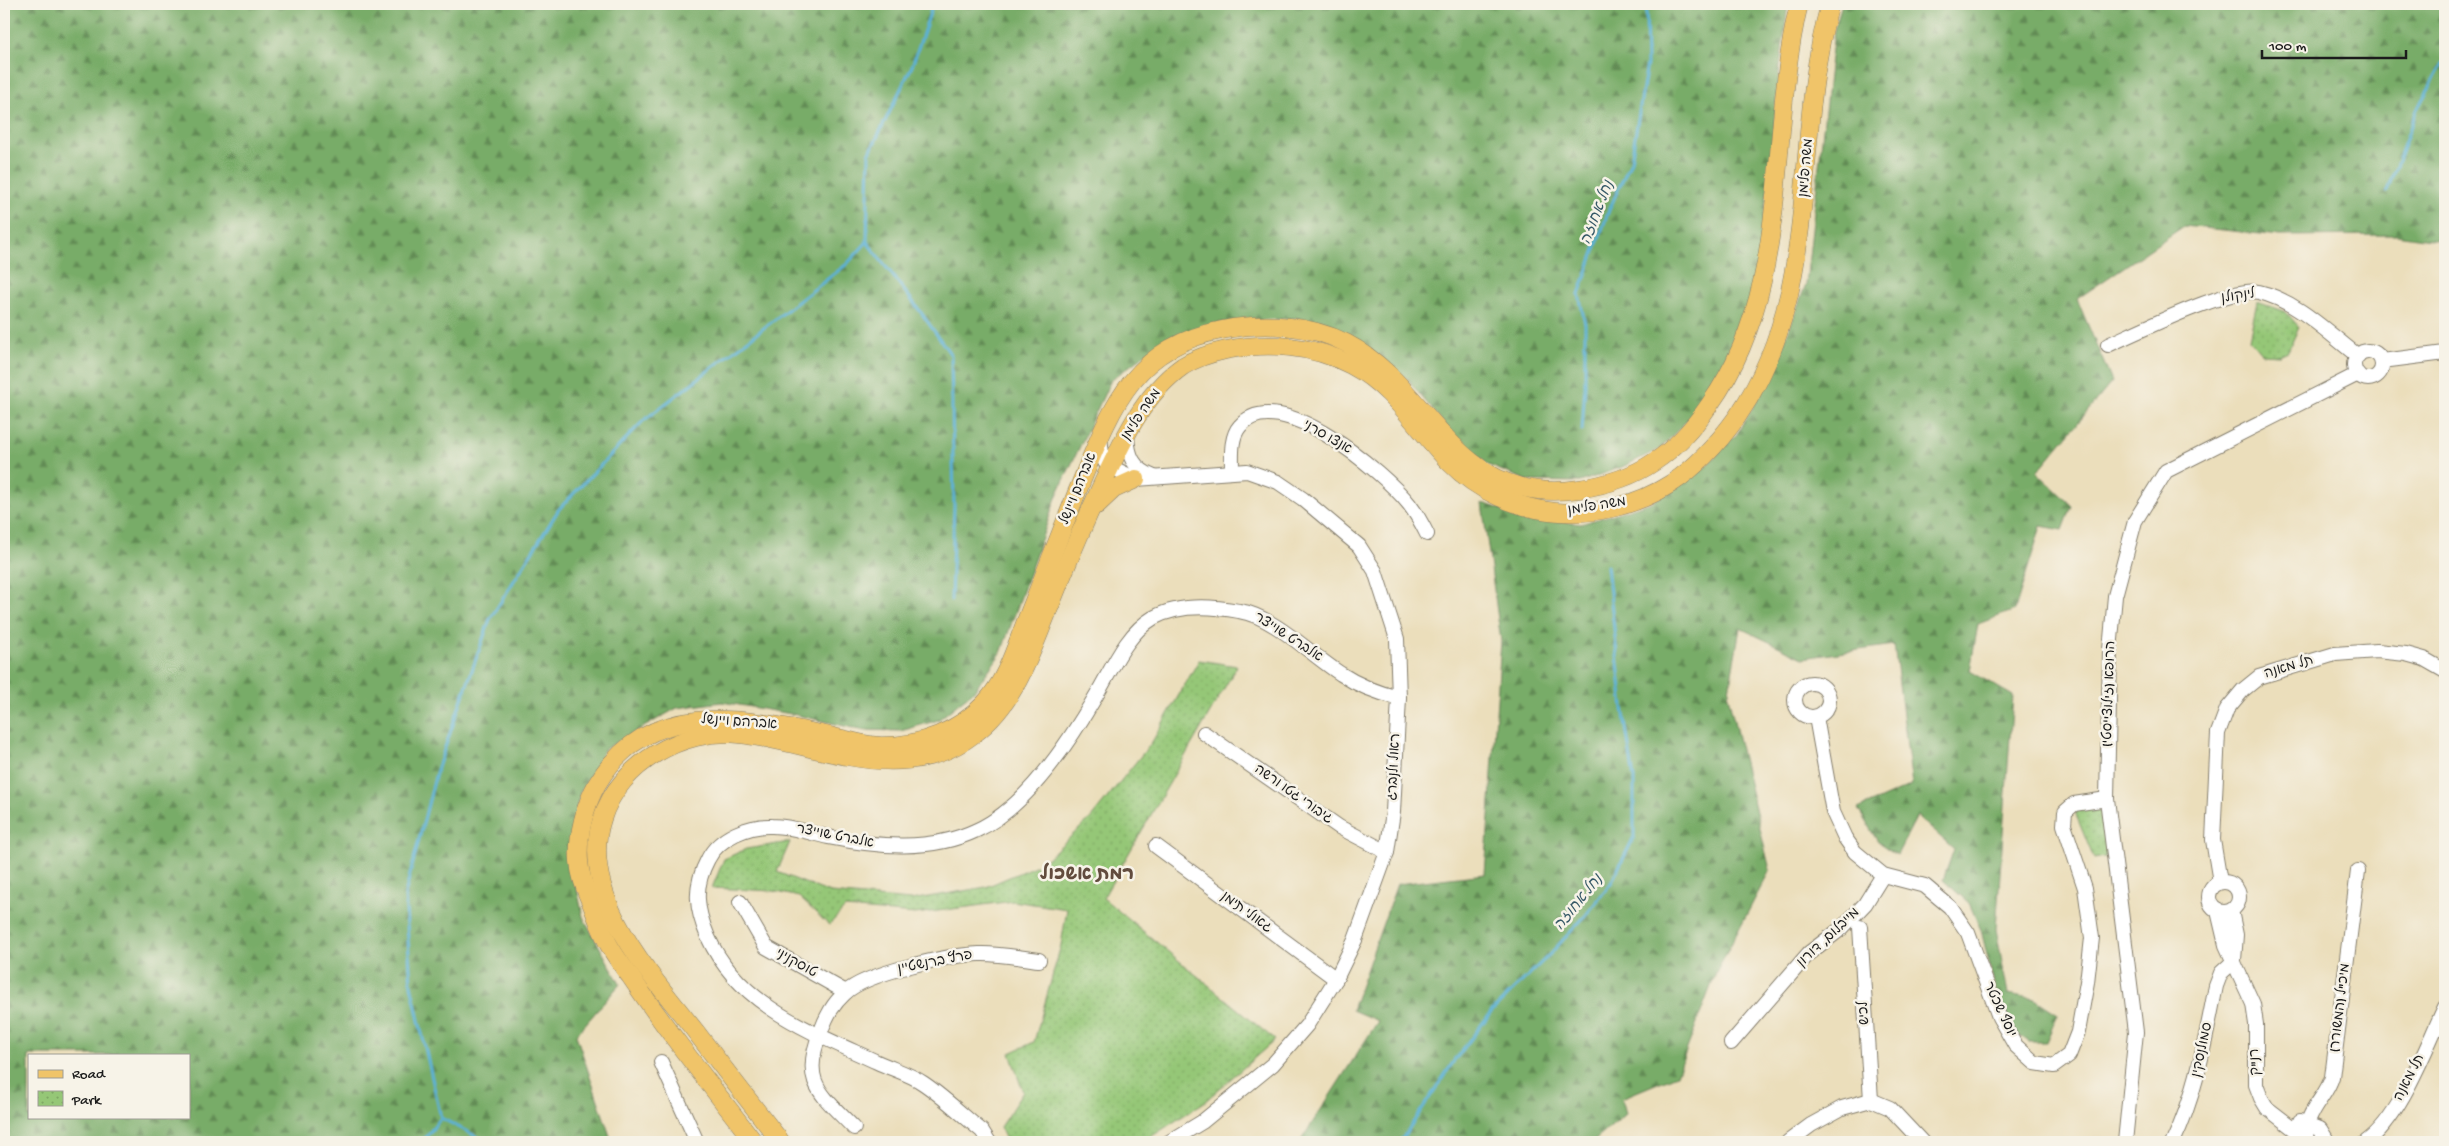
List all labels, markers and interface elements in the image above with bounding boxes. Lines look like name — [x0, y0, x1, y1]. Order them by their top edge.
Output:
scale bar — [2262, 28, 2405, 60]
text: 100 m — [2268, 38, 2307, 56]
street label: משה פלימן — [1795, 138, 1818, 198]
water label: נחל אחוזה — [1577, 177, 1619, 247]
street label: לינקולן — [2220, 285, 2257, 308]
street label: משה פלימן — [1118, 385, 1165, 444]
street label: אנצו סרני — [1299, 417, 1355, 459]
street label: אברהם ויינשל — [1056, 450, 1101, 528]
street label: משה פלימן — [1566, 493, 1627, 520]
street label: אלברט שוייצר — [1250, 609, 1326, 666]
street label: הרופא (ז'לוצ'יסטי) — [2099, 640, 2120, 748]
street label: תל מאנה — [2262, 652, 2316, 684]
street label: אברהם ויינשל — [700, 711, 778, 734]
street label: ראול ולנברג — [1384, 733, 1405, 801]
street label: גיבורי גטו ורשה — [1250, 762, 1336, 829]
street label: אלברט שוייצר — [795, 820, 875, 853]
district label: רמת אשכול — [1040, 862, 1134, 887]
water label: נחל אחוזה — [1550, 870, 1608, 935]
street label: גאולי תימן — [1217, 888, 1276, 938]
street label: מייבלום, דורון — [1793, 904, 1864, 971]
street label: טוסקניני — [772, 946, 820, 982]
street label: פרץ ברנשטיין — [896, 946, 974, 979]
street label: מיכ"ל (המשורר) — [2326, 962, 2355, 1054]
street label: יוסף שכטר — [1979, 979, 2020, 1040]
street label: לכיש — [1855, 1000, 1874, 1025]
street label: סמולנסקין — [2188, 1021, 2217, 1079]
street label: רנ"ק — [2247, 1048, 2265, 1076]
street label: תל מאנה — [2390, 1051, 2429, 1104]
legend — [28, 1054, 190, 1118]
text: Road — [72, 1066, 106, 1084]
text: Park — [71, 1092, 102, 1110]

